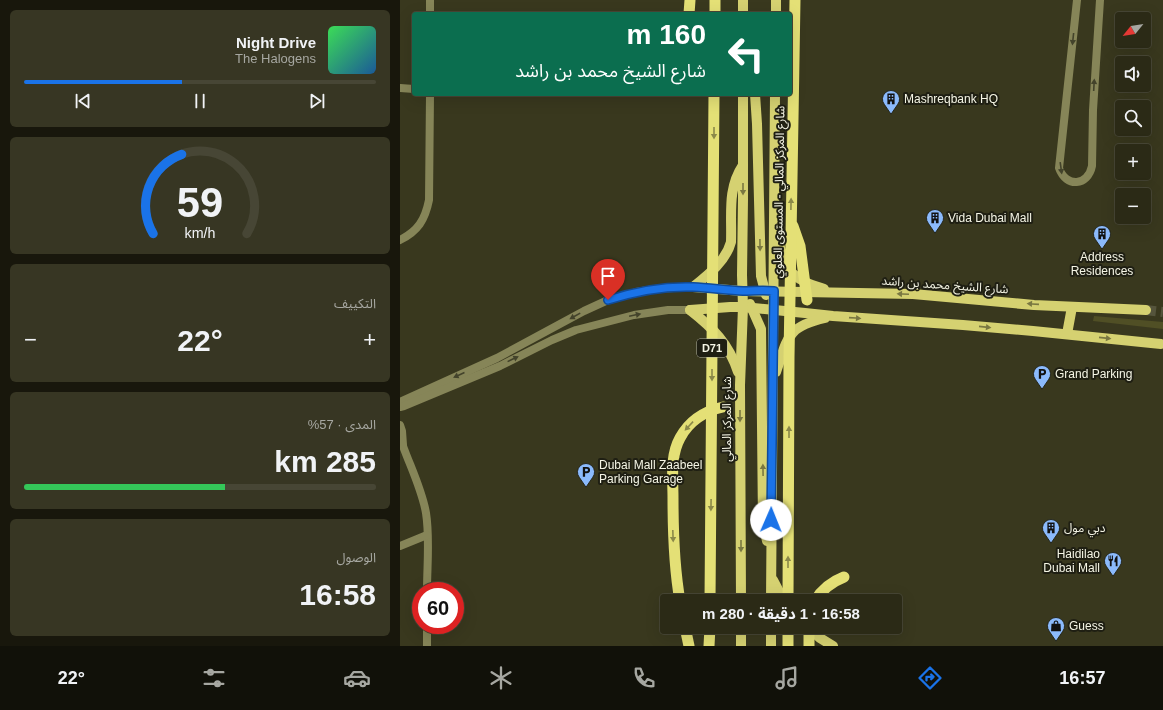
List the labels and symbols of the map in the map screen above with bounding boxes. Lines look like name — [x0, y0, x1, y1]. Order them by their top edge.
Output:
north arrow — [1115, 12, 1151, 48]
one-way arrow — [1070, 33, 1076, 45]
one-way arrow — [1091, 79, 1098, 91]
building icon: Mashreqbank HQ — [881, 89, 901, 114]
place label: Mashreqbank HQ — [904, 92, 998, 106]
street label: شارع المركز المالي - المستوى العلوي — [770, 106, 790, 278]
one-way arrow — [711, 127, 717, 140]
one-way arrow — [1058, 162, 1064, 174]
one-way arrow — [740, 183, 746, 196]
one-way arrow — [788, 197, 794, 210]
building icon: Vida Dubai Mall — [925, 208, 945, 233]
place label: Vida Dubai Mall — [948, 211, 1032, 225]
building icon: Address Residences — [1092, 224, 1112, 249]
one-way arrow — [757, 239, 763, 252]
place label: Address Residences — [1071, 250, 1133, 278]
pin — [591, 259, 625, 300]
street label: شارع الشيخ محمد بن راشد — [881, 274, 1009, 298]
one-way arrow — [897, 290, 909, 297]
one-way arrow — [1027, 301, 1039, 308]
one-way arrow — [629, 311, 641, 317]
one-way arrow — [569, 313, 581, 320]
one-way arrow — [849, 314, 861, 321]
one-way arrow — [979, 324, 991, 330]
one-way arrow — [1099, 335, 1112, 341]
road number: D71 — [697, 339, 727, 357]
one-way arrow — [507, 356, 519, 362]
parking icon: Grand Parking — [1032, 364, 1052, 389]
place label: Grand Parking — [1055, 367, 1132, 381]
one-way arrow — [709, 369, 715, 382]
one-way arrow — [454, 372, 465, 378]
street label: شارع المركز المالي — [720, 376, 737, 462]
one-way arrow — [737, 410, 743, 423]
one-way arrow — [685, 421, 694, 431]
one-way arrow — [786, 425, 792, 438]
place label: Dubai Mall Zaabeel Parking Garage — [599, 458, 702, 486]
parking icon: Dubai Mall Zaabeel Parking Garage — [576, 462, 596, 487]
one-way arrow — [759, 464, 766, 476]
one-way arrow — [708, 499, 714, 512]
position arrow — [750, 499, 792, 541]
building icon: دبي مول — [1041, 518, 1061, 543]
place label: دبي مول — [1064, 521, 1106, 538]
one-way arrow — [670, 530, 676, 543]
one-way arrow — [738, 540, 744, 553]
place label: Haidilao Dubai Mall — [1043, 547, 1100, 575]
restaurant icon: Haidilao Dubai Mall — [1103, 551, 1123, 576]
one-way arrow — [785, 555, 791, 568]
speed limit sign: 60 — [412, 582, 464, 634]
shop icon: Guess — [1046, 616, 1066, 641]
place label: Guess — [1069, 619, 1104, 633]

